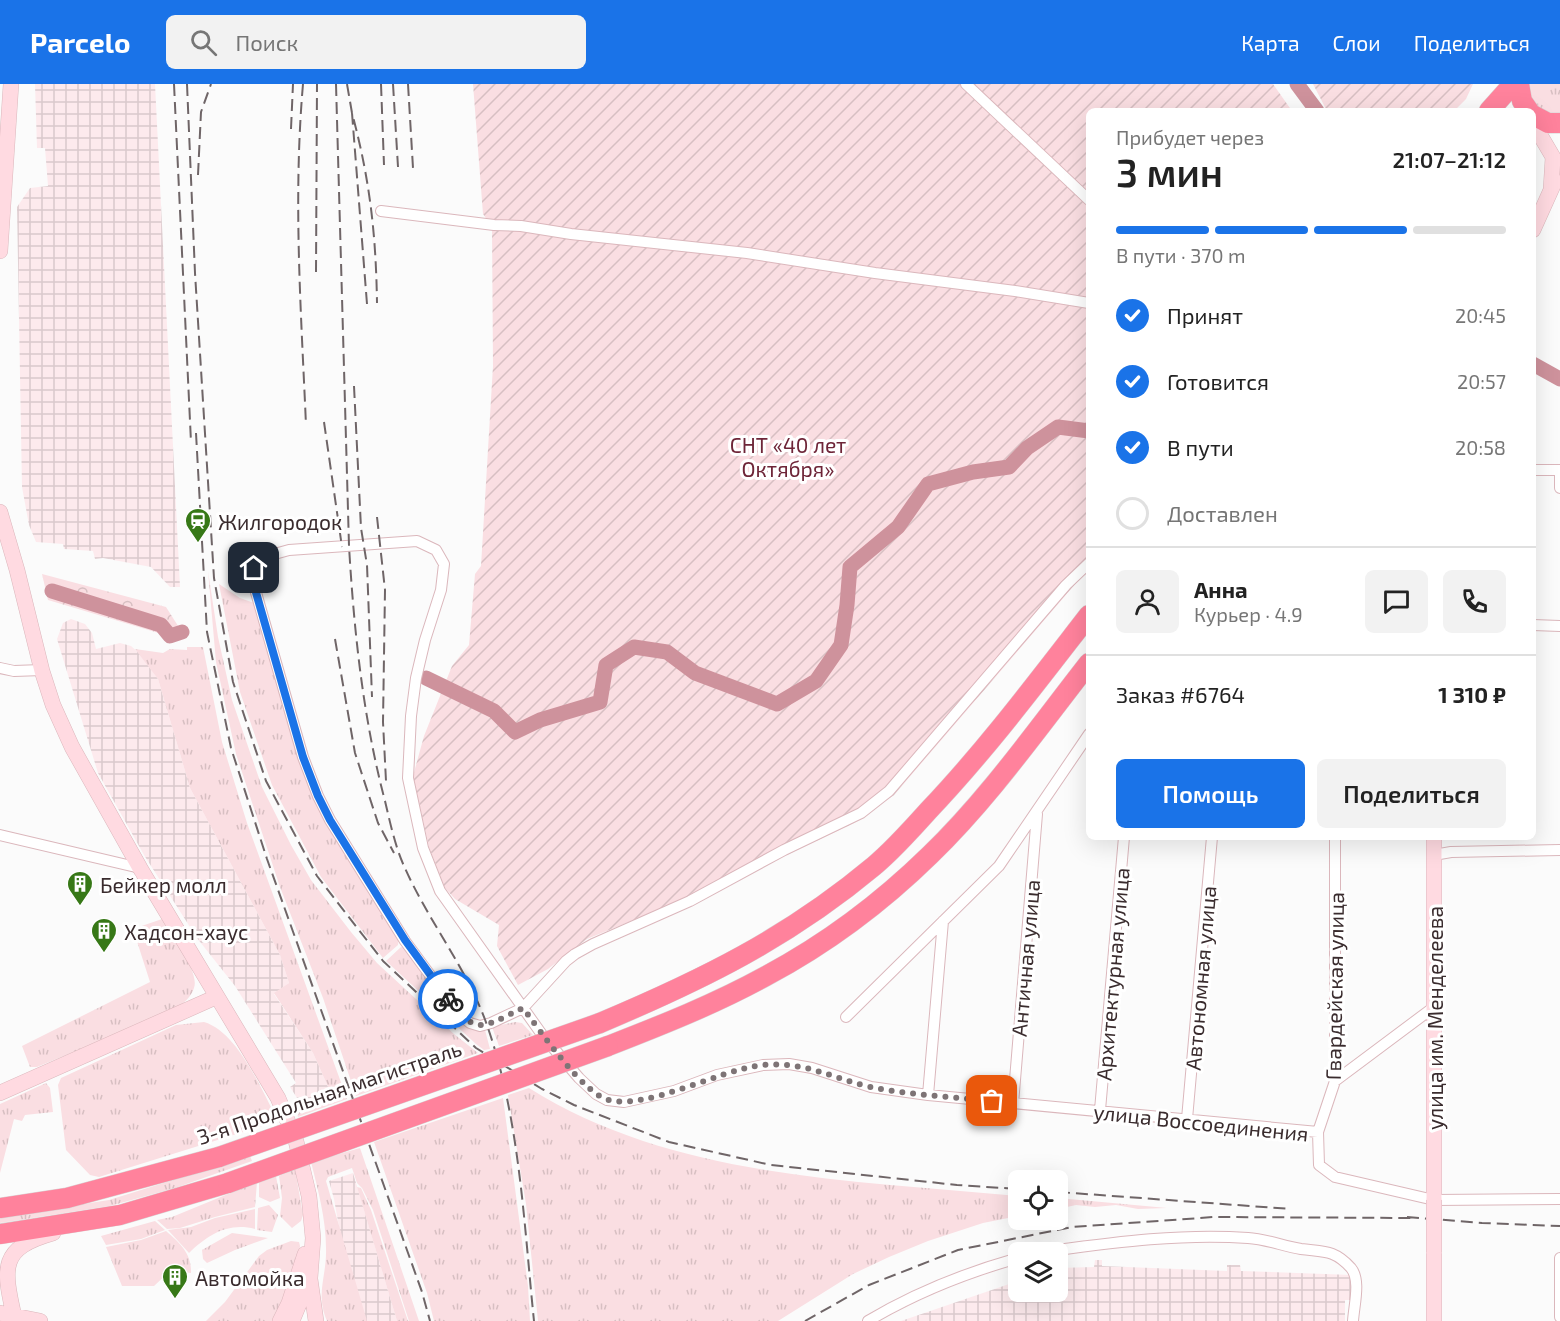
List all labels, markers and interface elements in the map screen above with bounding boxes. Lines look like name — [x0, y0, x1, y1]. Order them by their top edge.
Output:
search box — [166, 15, 586, 69]
text: Parcelo — [30, 25, 130, 59]
icon: search — [187, 26, 220, 59]
text: Поиск — [235, 29, 298, 55]
text: Карта — [1241, 30, 1300, 55]
text: Слои — [1333, 30, 1381, 55]
text: Поделиться — [1414, 30, 1530, 55]
text: Прибудет через — [1116, 125, 1264, 149]
text: 21:07–21:12 — [1392, 146, 1506, 172]
text: 3 мин — [1116, 148, 1223, 195]
text: В пути · 370 m — [1116, 243, 1246, 267]
icon: check — [1116, 299, 1149, 332]
text: Принят — [1167, 302, 1243, 328]
text: 20:45 — [1455, 303, 1506, 327]
icon: check — [1116, 365, 1149, 398]
text: Готовится — [1167, 368, 1269, 394]
text: 20:57 — [1457, 369, 1506, 393]
icon: check — [1116, 431, 1149, 464]
park label: СНТ «40 лет Октября» — [730, 432, 846, 481]
text: В пути — [1167, 434, 1234, 460]
text: 20:58 — [1455, 435, 1506, 459]
text: Доставлен — [1167, 500, 1278, 526]
station icon: Жилгородок — [183, 506, 213, 544]
place label: Жилгородок — [218, 509, 342, 534]
pin — [228, 542, 279, 593]
icon: home — [237, 551, 270, 584]
button: person — [1116, 570, 1179, 633]
button: chat — [1365, 570, 1428, 633]
button: phone — [1443, 570, 1506, 633]
text: Анна — [1194, 576, 1248, 602]
text: Курьер · 4.9 — [1194, 602, 1303, 626]
text: Заказ #6764 — [1116, 681, 1245, 707]
text: 1 310 ₽ — [1438, 681, 1506, 707]
button: Помощь — [1116, 759, 1305, 828]
button: Поделиться — [1317, 759, 1506, 828]
street label: Архитектурная улица — [1090, 866, 1135, 1082]
building icon: Бейкер молл — [65, 869, 95, 907]
place label: Бейкер молл — [100, 872, 227, 897]
street label: Античная улица — [1006, 878, 1045, 1038]
street label: Автономная улица — [1179, 885, 1222, 1071]
street label: Гвардейская улица — [1320, 892, 1349, 1080]
street label: улица им. Менделеева — [1422, 906, 1448, 1130]
building icon: Хадсон-хаус — [89, 916, 119, 954]
place label: Хадсон-хаус — [124, 919, 248, 945]
courier — [418, 969, 478, 1029]
icon: bike — [432, 983, 465, 1016]
street label: 3-я Продольная магистраль — [193, 1035, 465, 1149]
pin — [966, 1075, 1017, 1126]
icon: bag — [975, 1084, 1008, 1117]
street label: улица Воссоединения — [1092, 1098, 1310, 1147]
map controls — [1008, 1170, 1068, 1302]
button: locate — [1008, 1170, 1068, 1230]
button: layers — [1008, 1242, 1068, 1302]
building icon: Автомойка — [160, 1262, 190, 1300]
place label: Автомойка — [195, 1265, 305, 1290]

